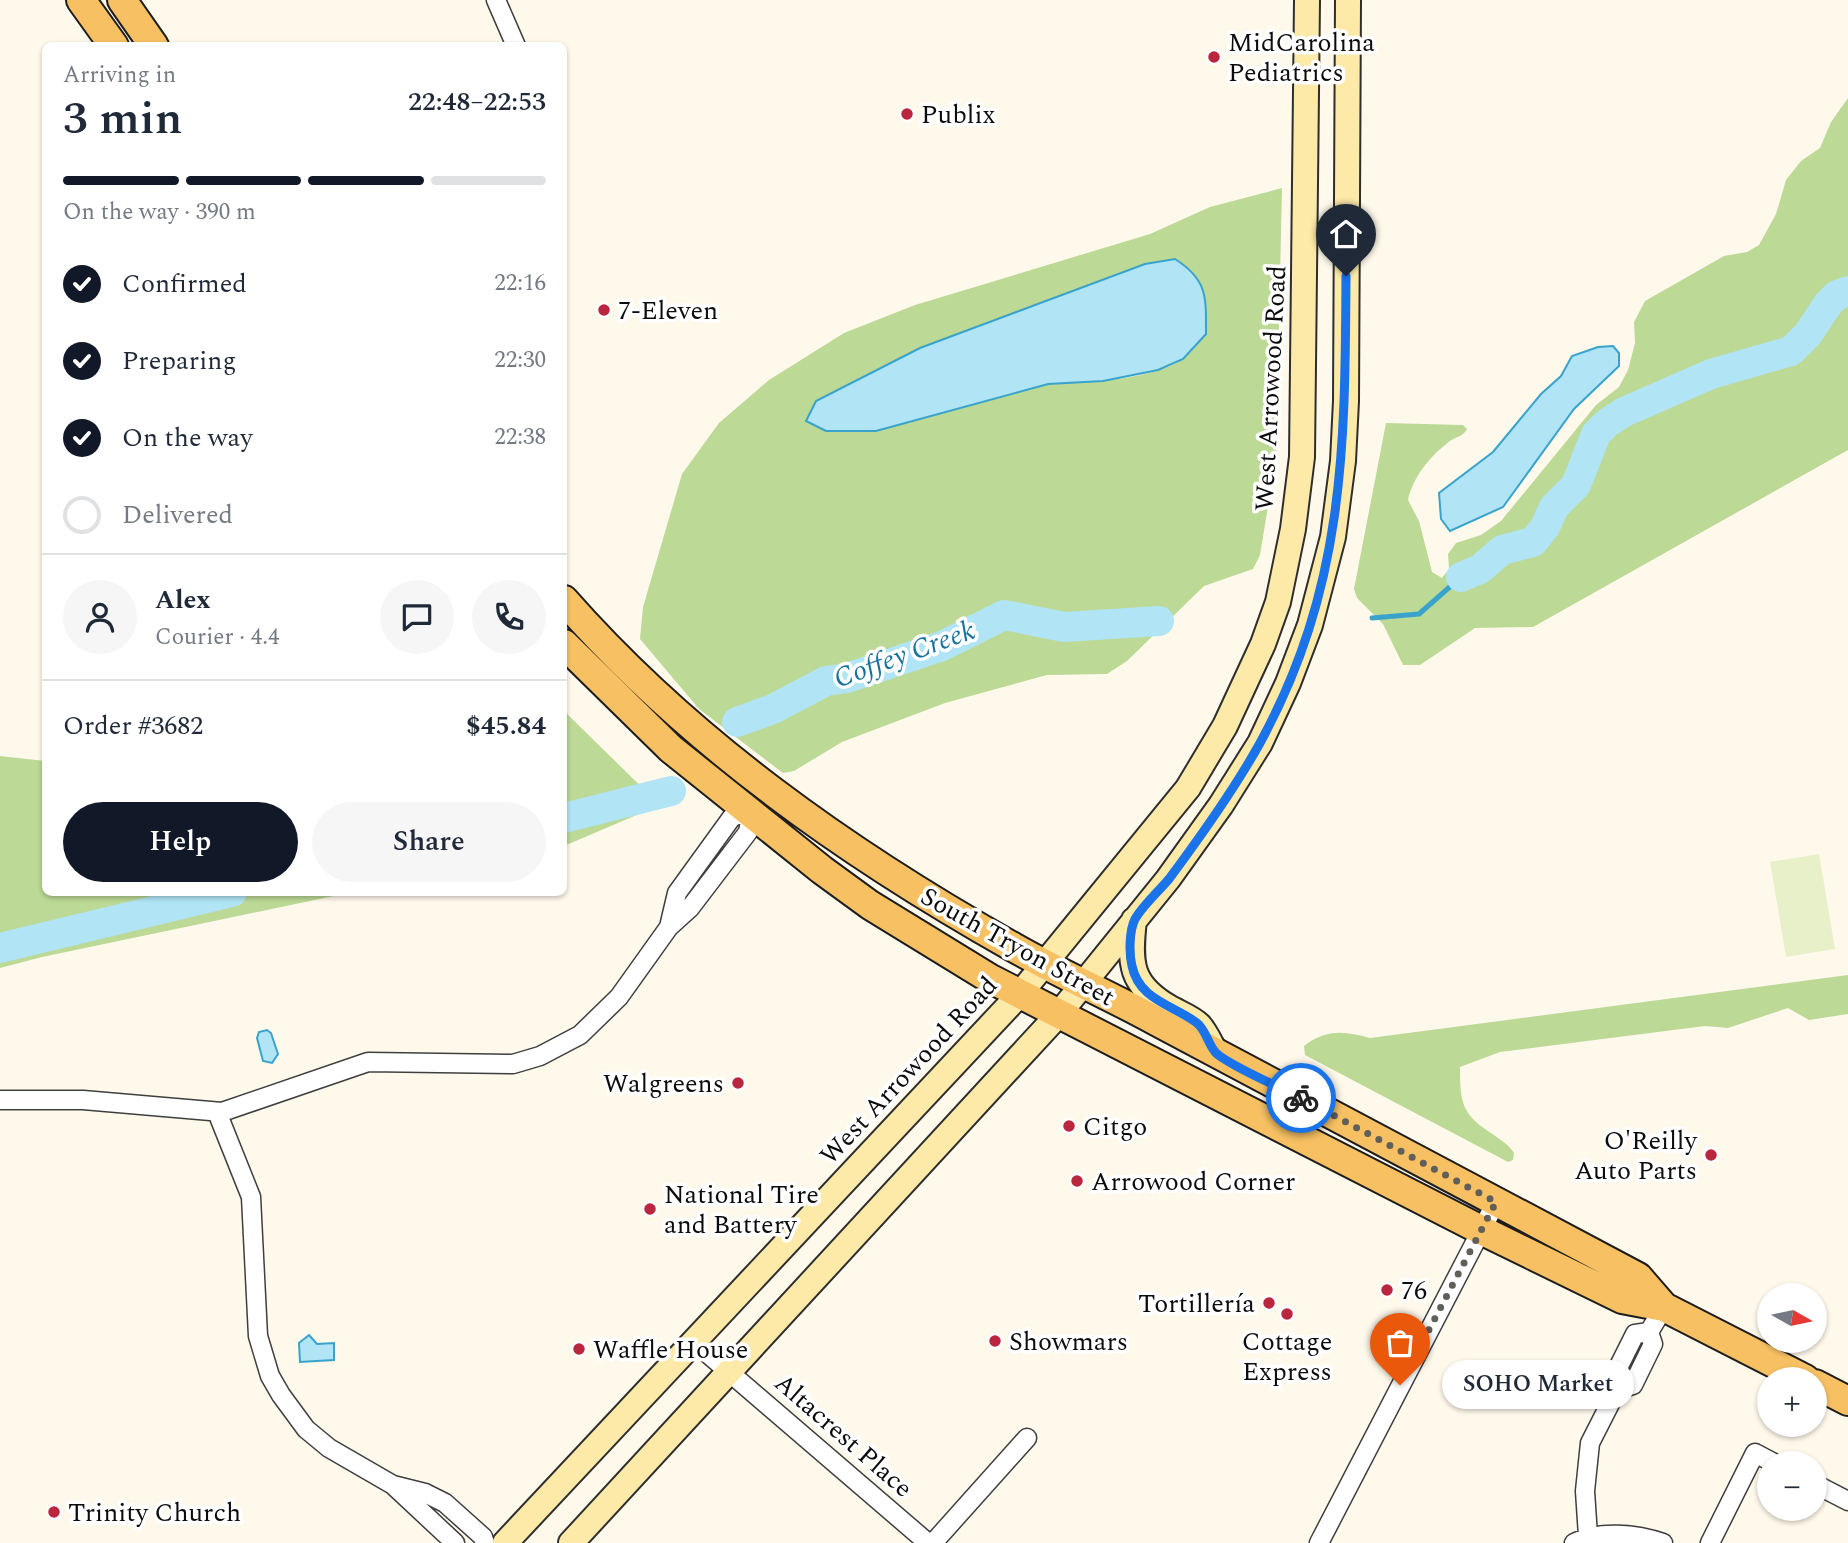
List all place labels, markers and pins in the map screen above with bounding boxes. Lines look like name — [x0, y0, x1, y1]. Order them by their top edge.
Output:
place label: MidCarolina Pediatrics — [1228, 23, 1375, 93]
marker: MidCarolina Pediatrics — [1206, 49, 1222, 65]
place label: Publix — [921, 95, 996, 135]
marker: Publix — [899, 106, 915, 122]
pin — [1316, 204, 1376, 276]
place label: 7-Eleven — [618, 291, 718, 331]
marker: 7-Eleven — [596, 302, 612, 318]
place label: Walgreens — [603, 1064, 724, 1104]
marker: Walgreens — [730, 1075, 746, 1091]
place label: Citgo — [1083, 1107, 1147, 1147]
marker: Citgo — [1061, 1118, 1077, 1134]
place label: O'Reilly Auto Parts — [1574, 1121, 1699, 1191]
marker: O'Reilly Auto Parts — [1703, 1147, 1719, 1163]
place label: Arrowood Corner — [1091, 1162, 1295, 1202]
marker: Arrowood Corner — [1069, 1173, 1085, 1189]
place label: National Tire and Battery — [664, 1175, 819, 1245]
marker: National Tire and Battery — [642, 1201, 658, 1217]
place label: 76 — [1401, 1271, 1427, 1311]
marker: 76 — [1379, 1282, 1395, 1298]
place label: Tortillería — [1138, 1284, 1255, 1324]
marker: Tortillería — [1261, 1295, 1277, 1311]
marker: Cottage Express — [1279, 1306, 1295, 1322]
pin — [1370, 1313, 1430, 1385]
place label: Showmars — [1009, 1322, 1128, 1362]
place label: Cottage Express — [1242, 1322, 1332, 1392]
place label: Waffle House — [593, 1330, 748, 1370]
marker: Showmars — [987, 1333, 1003, 1349]
marker: Waffle House — [571, 1341, 587, 1357]
callout: SOHO Market — [1442, 1360, 1634, 1410]
place label: Trinity Church — [68, 1493, 241, 1533]
marker: Trinity Church — [46, 1504, 62, 1520]

